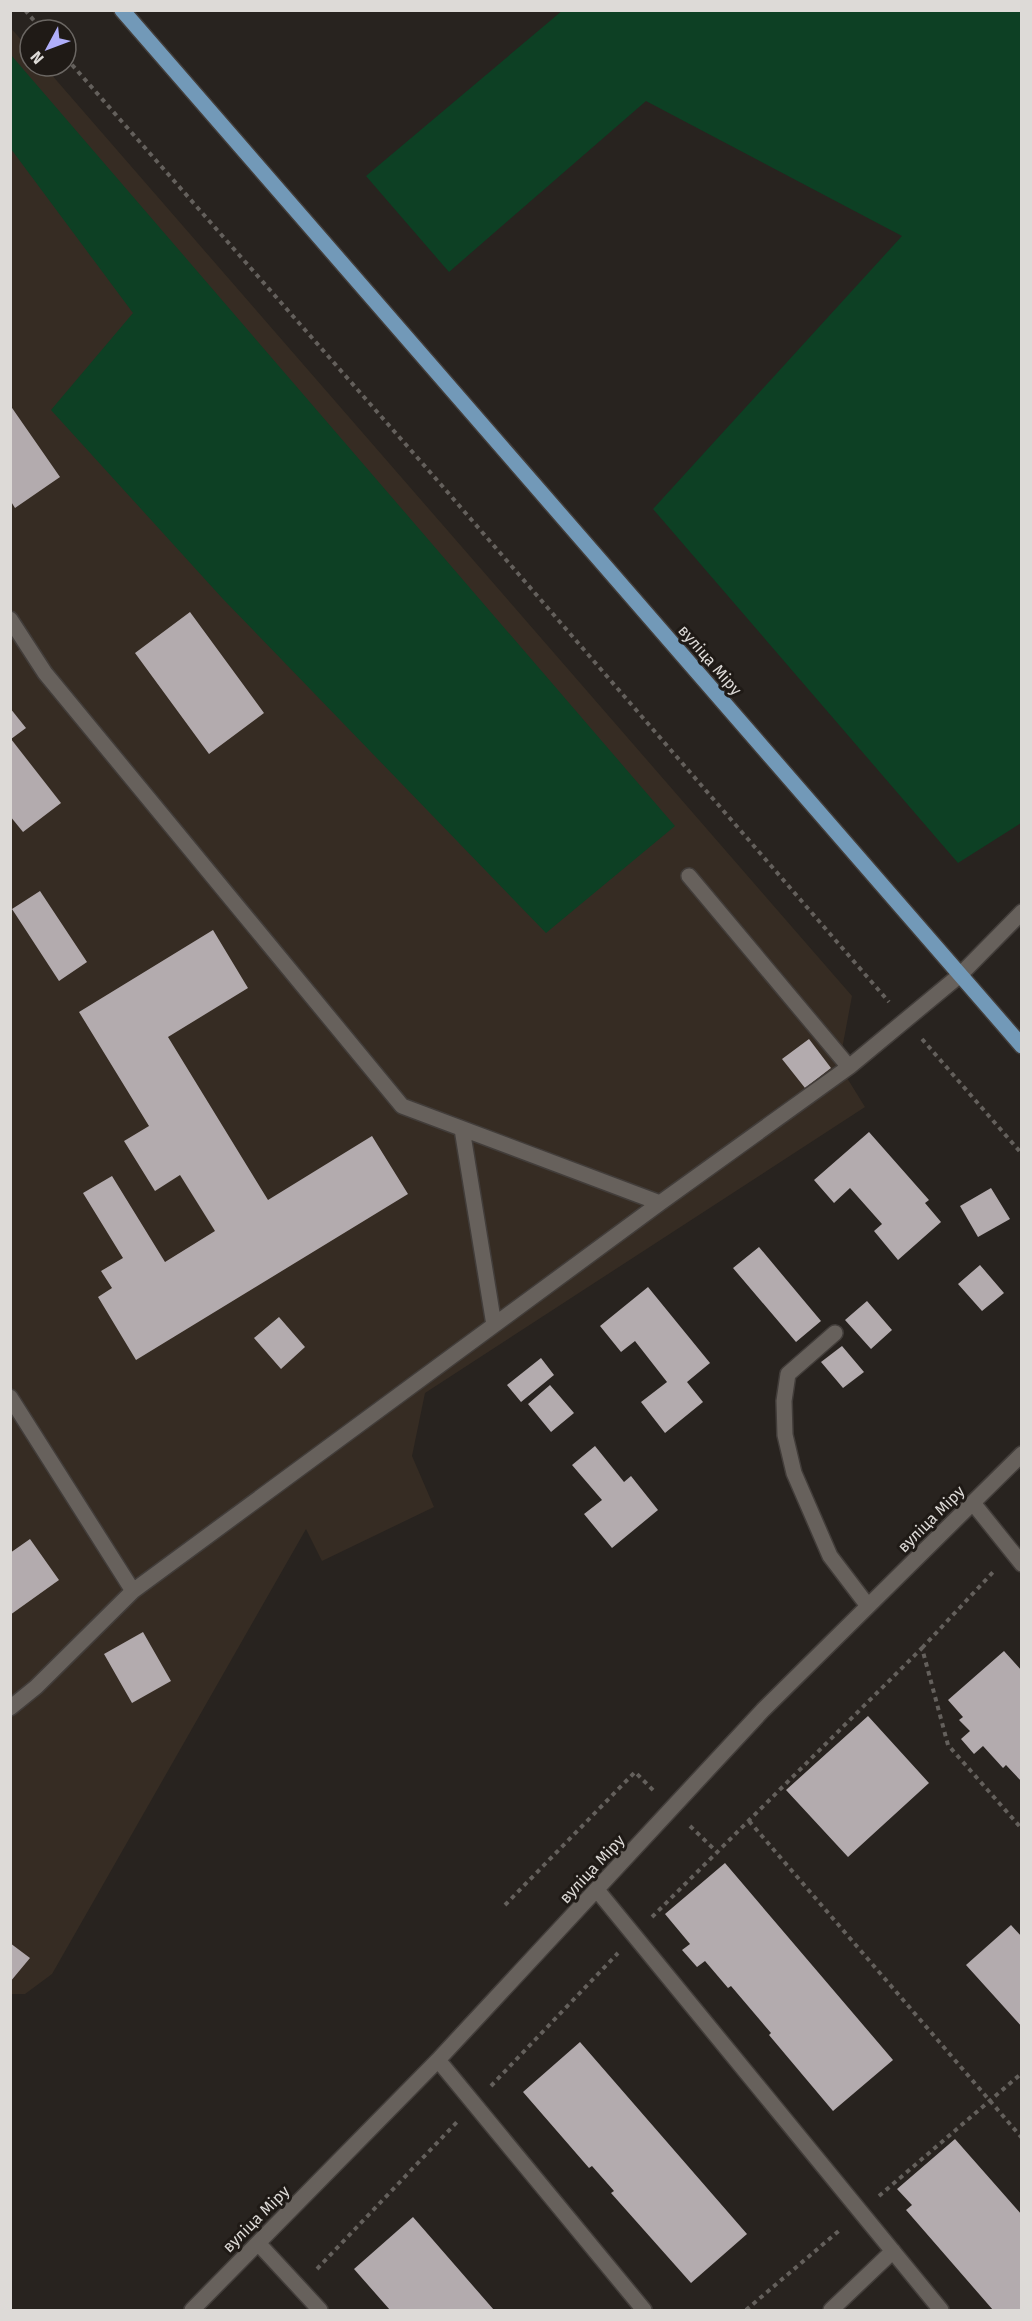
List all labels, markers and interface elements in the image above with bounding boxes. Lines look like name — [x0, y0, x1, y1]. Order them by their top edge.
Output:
north arrow — [18, 18, 78, 78]
text: N — [26, 47, 48, 68]
street label: вуліца Міру — [674, 621, 746, 699]
street label: вуліца Міру — [894, 1482, 968, 1556]
street label: вуліца Міру — [555, 1831, 629, 1907]
street label: вуліца Міру — [219, 2182, 293, 2256]

